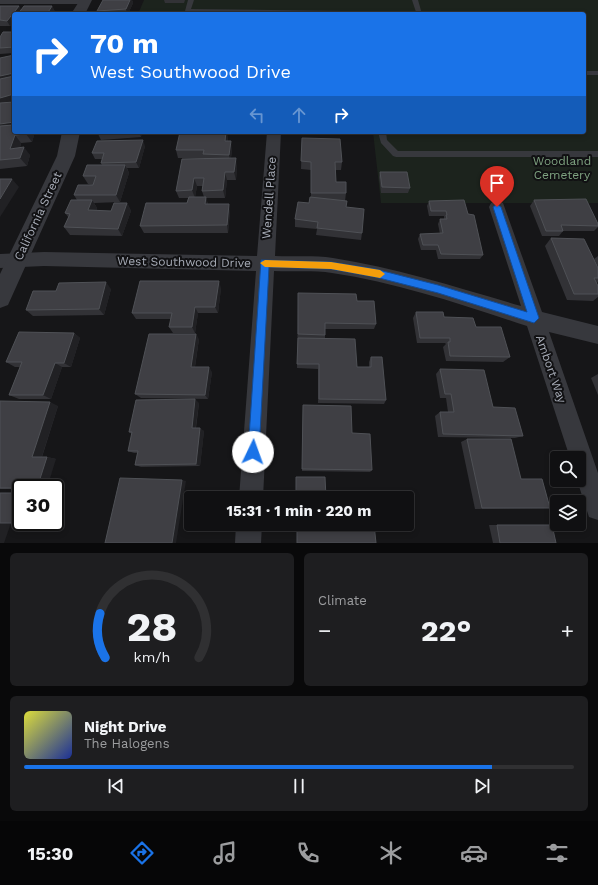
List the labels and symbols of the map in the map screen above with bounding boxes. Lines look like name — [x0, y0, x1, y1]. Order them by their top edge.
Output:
park label: Woodland Cemetery — [533, 154, 591, 182]
street label: Wendell Place — [259, 156, 279, 240]
pin — [480, 166, 514, 207]
street label: California Street — [11, 170, 65, 262]
street label: West Southwood Drive — [117, 254, 251, 270]
street label: Ambort Way — [533, 333, 569, 406]
position arrow — [232, 431, 274, 473]
speed limit sign: 30 — [12, 479, 64, 531]

